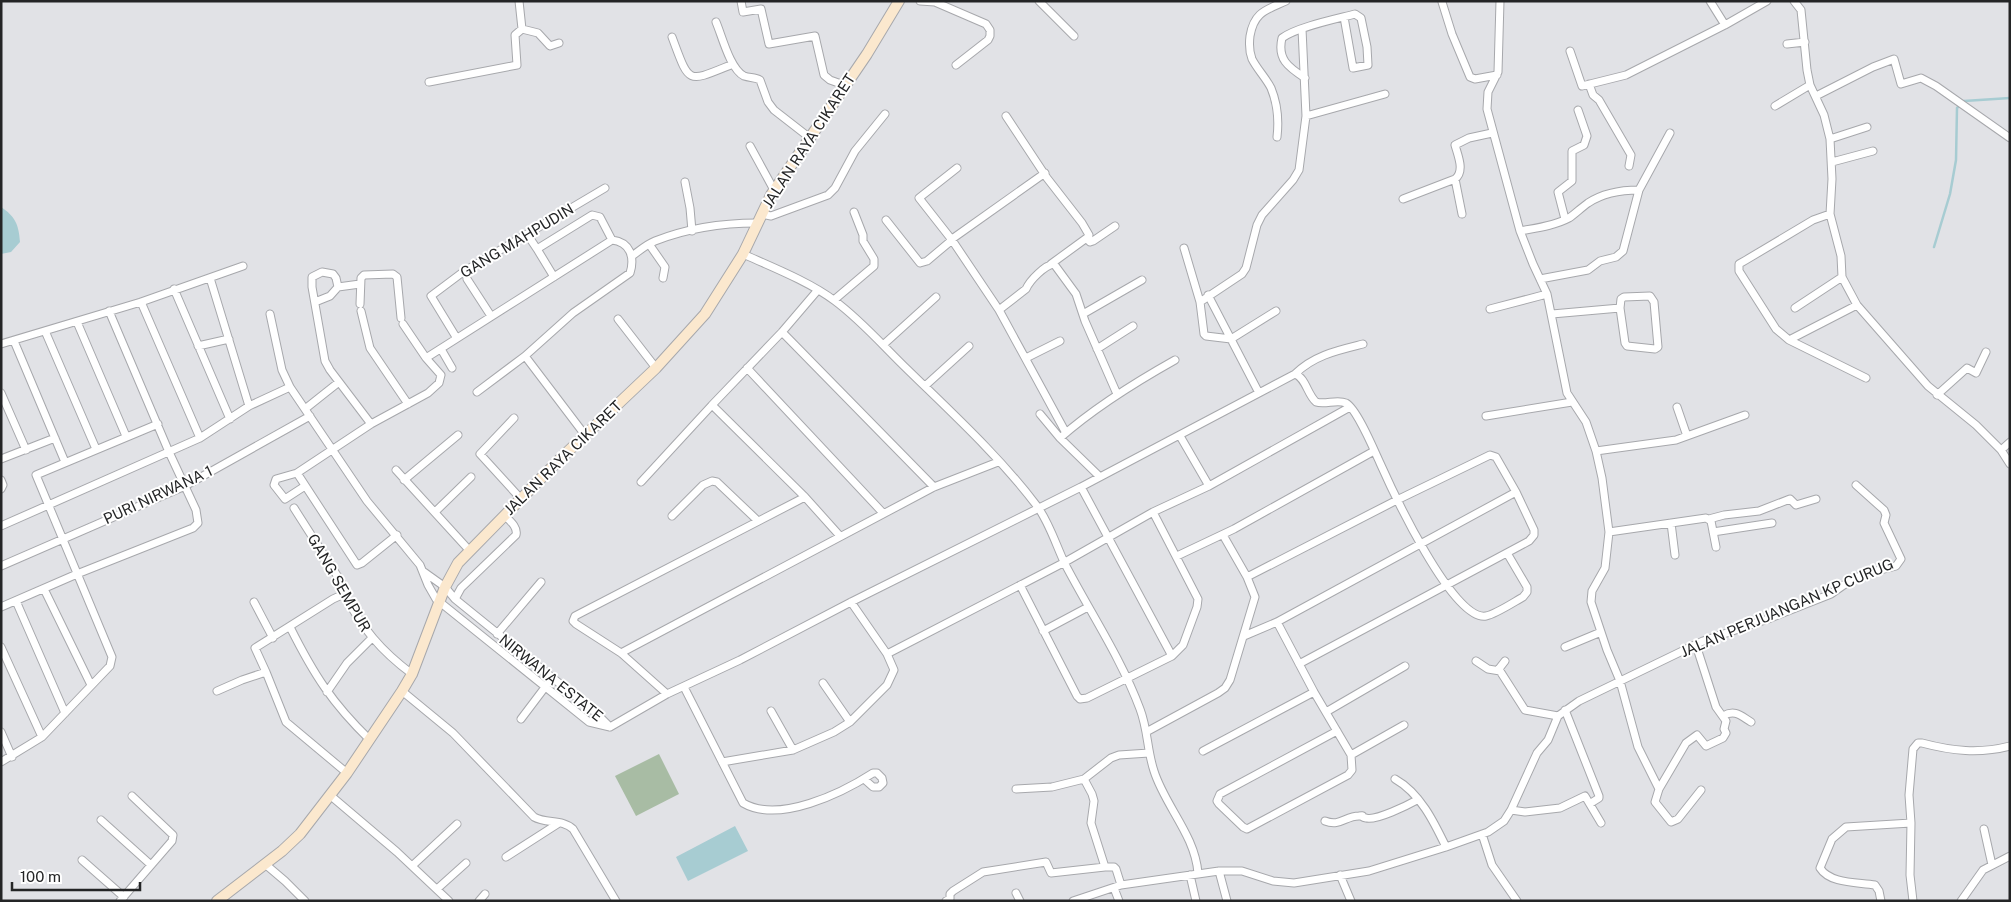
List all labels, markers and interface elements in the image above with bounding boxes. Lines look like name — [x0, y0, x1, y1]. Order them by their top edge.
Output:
street label: JALAN RAYA CIKARET — [759, 70, 858, 211]
street label: GANG MAHPUDIN — [457, 200, 576, 281]
street label: JALAN RAYA CIKARET — [500, 397, 625, 518]
street label: PURI NIRWANA 1 — [101, 462, 215, 527]
street label: GANG SEMPUR — [304, 531, 374, 635]
street label: JALAN PERJUANGAN KP CURUG — [1678, 555, 1896, 660]
street label: NIRWANA ESTATE — [496, 631, 607, 725]
scale bar — [12, 860, 140, 892]
text: 100 m — [20, 868, 61, 885]

